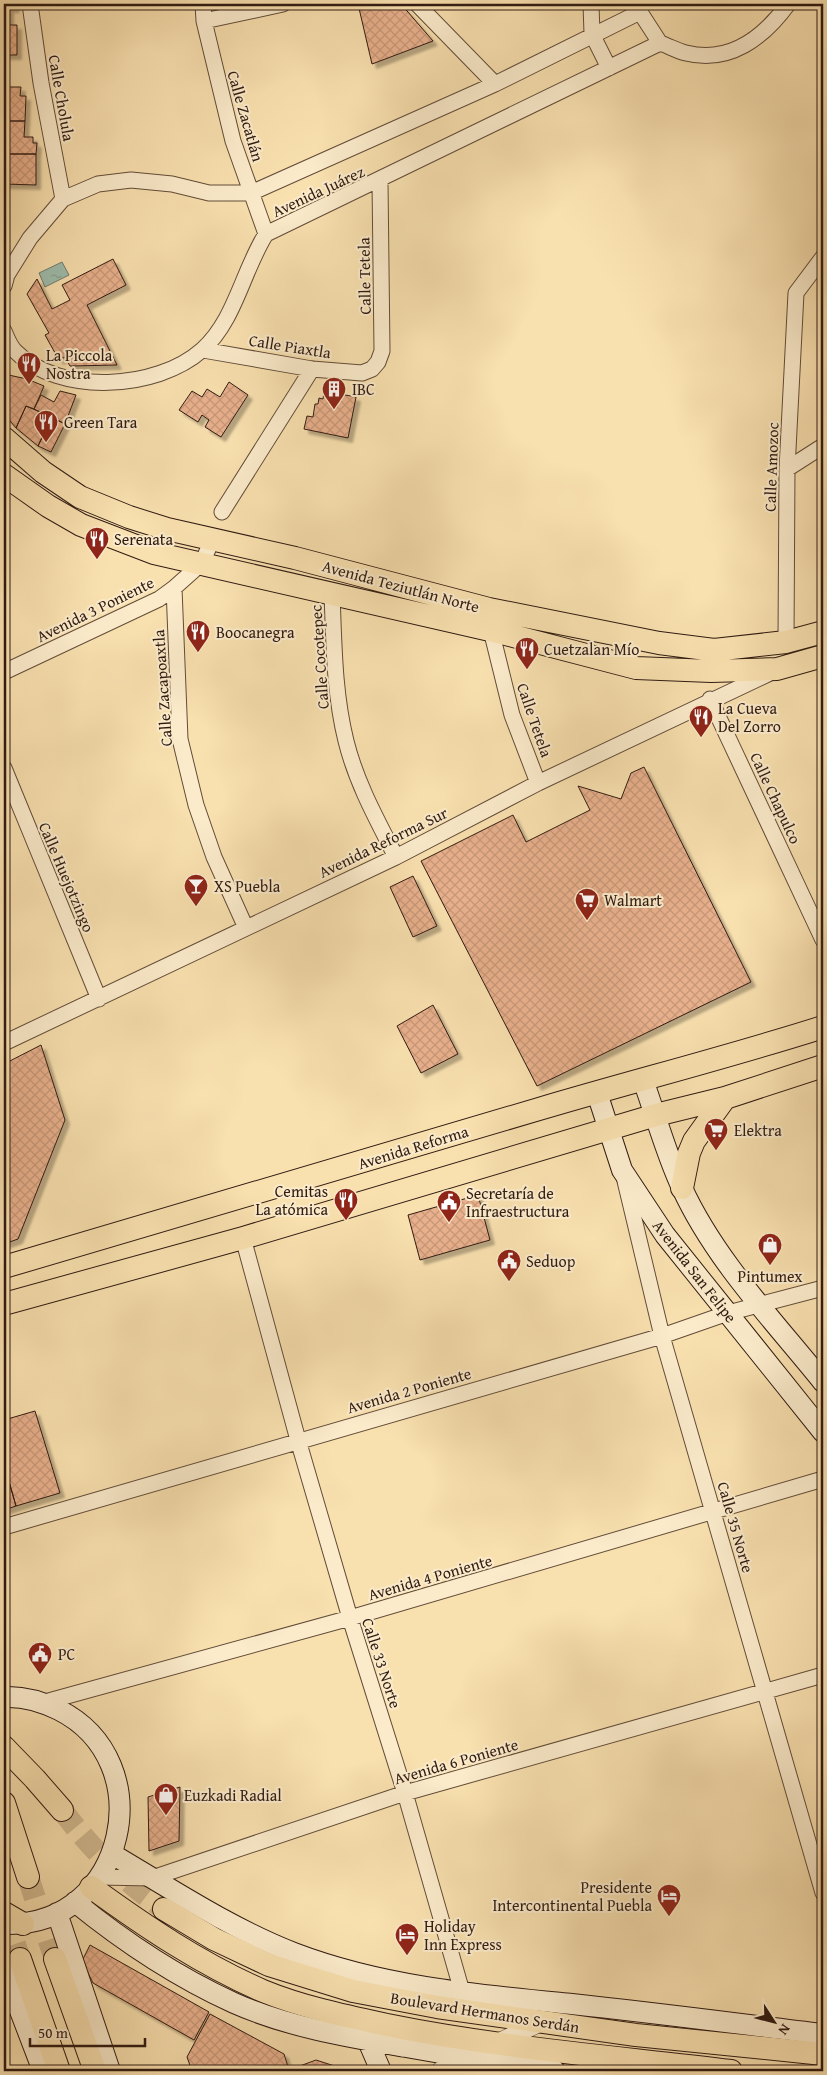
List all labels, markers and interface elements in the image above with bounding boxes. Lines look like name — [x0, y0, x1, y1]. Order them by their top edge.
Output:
street label: Calle Cholula — [43, 53, 81, 144]
street label: Calle Zacatlán — [222, 68, 270, 164]
street label: Avenida Juárez — [268, 159, 368, 223]
street label: Calle Tetela — [351, 237, 377, 315]
street label: Calle Piaxtla — [247, 328, 333, 364]
place label: La Piccola Nostra — [46, 343, 113, 385]
restaurant icon: La Piccola Nostra — [16, 351, 42, 385]
building icon: IBC — [321, 376, 347, 410]
place label: IBC — [352, 377, 375, 401]
restaurant icon: Green Tara — [33, 409, 59, 443]
place label: Green Tara — [64, 410, 138, 434]
street label: Calle Amozoc — [757, 422, 785, 512]
restaurant icon: Serenata — [84, 526, 110, 560]
place label: Serenata — [114, 527, 173, 551]
street label: Avenida Teziutlán Norte — [320, 553, 482, 619]
street label: Avenida 3 Poniente — [32, 570, 158, 648]
street label: Calle Cocotepec — [303, 604, 335, 710]
restaurant icon: Boocanegra — [185, 619, 211, 653]
place label: Boocanegra — [216, 620, 295, 644]
street label: Calle Zacapoaxtla — [146, 628, 178, 747]
restaurant icon: Cuetzalan Mío — [514, 636, 540, 670]
place label: Cuetzalan Mío — [544, 637, 639, 661]
street label: Calle Tetela — [511, 680, 559, 761]
place label: La Cueva Del Zorro — [718, 696, 781, 738]
restaurant icon: La Cueva Del Zorro — [688, 704, 714, 738]
street label: Calle Chapulco — [744, 748, 808, 848]
street label: Avenida Reforma Sur — [314, 800, 452, 884]
street label: Calle Huejotzingo — [33, 818, 101, 936]
bar icon: XS Puebla — [183, 873, 209, 907]
place label: XS Puebla — [214, 874, 281, 898]
supermarket icon: Walmart — [574, 887, 600, 921]
place label: Walmart — [604, 888, 662, 912]
supermarket icon: Elektra — [703, 1117, 729, 1151]
place label: Elektra — [734, 1118, 782, 1142]
street label: Avenida Reforma — [355, 1119, 472, 1175]
place label: Cemitas La atómica — [256, 1179, 328, 1221]
place label: Secretaría de Infraestructura — [466, 1181, 570, 1223]
restaurant icon: Cemitas La atómica — [333, 1187, 359, 1221]
public building icon: Secretaría de Infraestructura — [436, 1189, 462, 1223]
street label: Avenida San Felipe — [647, 1214, 743, 1328]
shop icon: Pintumex — [757, 1232, 783, 1266]
public building icon: Seduop — [496, 1248, 522, 1282]
place label: Seduop — [526, 1249, 576, 1273]
place label: Pintumex — [738, 1264, 803, 1288]
street label: Avenida 2 Poniente — [344, 1361, 474, 1419]
street label: Calle 35 Norte — [712, 1479, 760, 1575]
street label: Avenida 4 Poniente — [365, 1548, 495, 1606]
street label: Calle 33 Norte — [356, 1615, 408, 1711]
public building icon: PC — [27, 1641, 53, 1675]
place label: PC — [58, 1642, 76, 1666]
street label: Avenida 6 Poniente — [391, 1732, 521, 1790]
shop icon: Euzkadi Radial — [153, 1782, 179, 1816]
place label: Euzkadi Radial — [184, 1783, 282, 1807]
place label: Presidente Intercontinental Puebla — [492, 1875, 652, 1917]
hotel icon: Presidente Intercontinental Puebla — [656, 1883, 682, 1917]
place label: Holiday Inn Express — [424, 1914, 502, 1956]
hotel icon: Holiday Inn Express — [394, 1922, 420, 1956]
street label: Boulevard Hermanos Serdán — [389, 1985, 581, 2039]
north arrow — [750, 1998, 800, 2048]
scale bar — [30, 2015, 145, 2047]
text: N — [773, 2020, 795, 2040]
text: 50 m — [38, 2022, 69, 2043]

